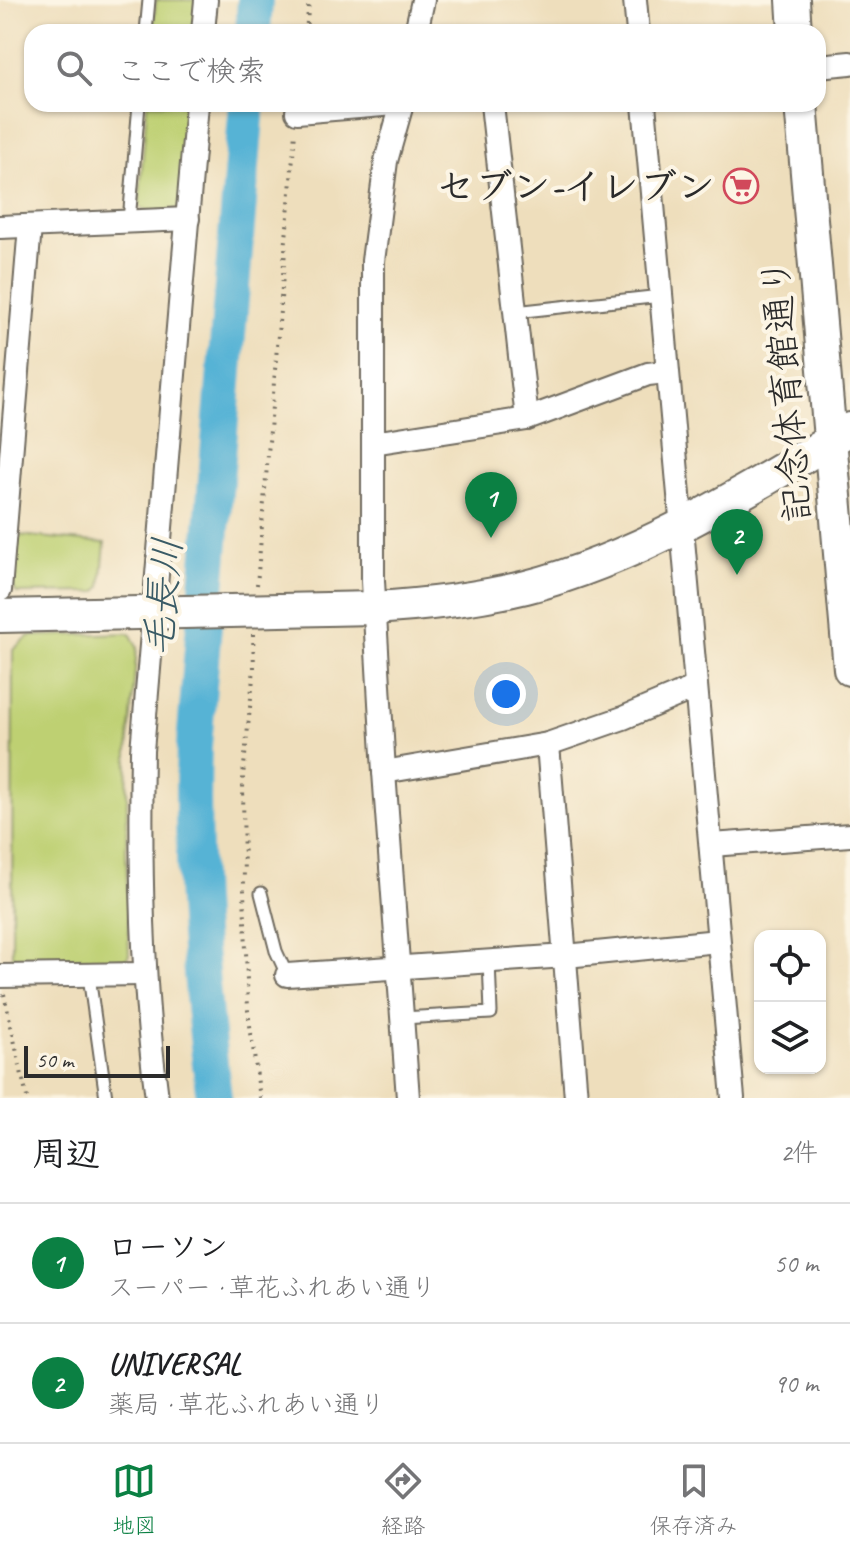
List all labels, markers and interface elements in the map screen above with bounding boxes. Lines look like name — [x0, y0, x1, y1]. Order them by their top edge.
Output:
search box — [24, 24, 826, 112]
icon: search — [52, 46, 96, 90]
text: ここで検索 — [116, 52, 266, 90]
place label: セブン-イレブン — [437, 163, 715, 210]
supermarket icon: セブン-イレブン — [722, 167, 760, 205]
street label: 記念体育館通り — [751, 255, 822, 525]
pin: 1 — [465, 472, 517, 538]
pin: 2 — [711, 509, 763, 575]
water label: 毛長川 — [133, 535, 193, 659]
your location — [486, 674, 526, 714]
map controls — [754, 930, 826, 1074]
button: locate — [754, 930, 826, 1002]
button: layers — [754, 1002, 826, 1074]
scale bar — [24, 1042, 170, 1078]
text: 50 m — [36, 1046, 73, 1074]
text: 周辺 — [32, 1132, 100, 1175]
text: 2件 — [780, 1136, 818, 1169]
text: ローソン — [108, 1228, 228, 1266]
text: 1 — [52, 1247, 64, 1280]
text: 50 m — [774, 1247, 818, 1280]
text: スーパー · 草花ふれあい通り — [108, 1271, 436, 1304]
text: UNIVERSAL — [108, 1345, 241, 1383]
text: 2 — [52, 1367, 64, 1400]
text: 90 m — [774, 1367, 818, 1400]
text: 薬局 · 草花ふれあい通り — [108, 1388, 385, 1421]
tab: 地図 — [112, 1459, 156, 1540]
tab: 経路 — [381, 1459, 425, 1540]
tab: 保存済み — [650, 1459, 738, 1540]

